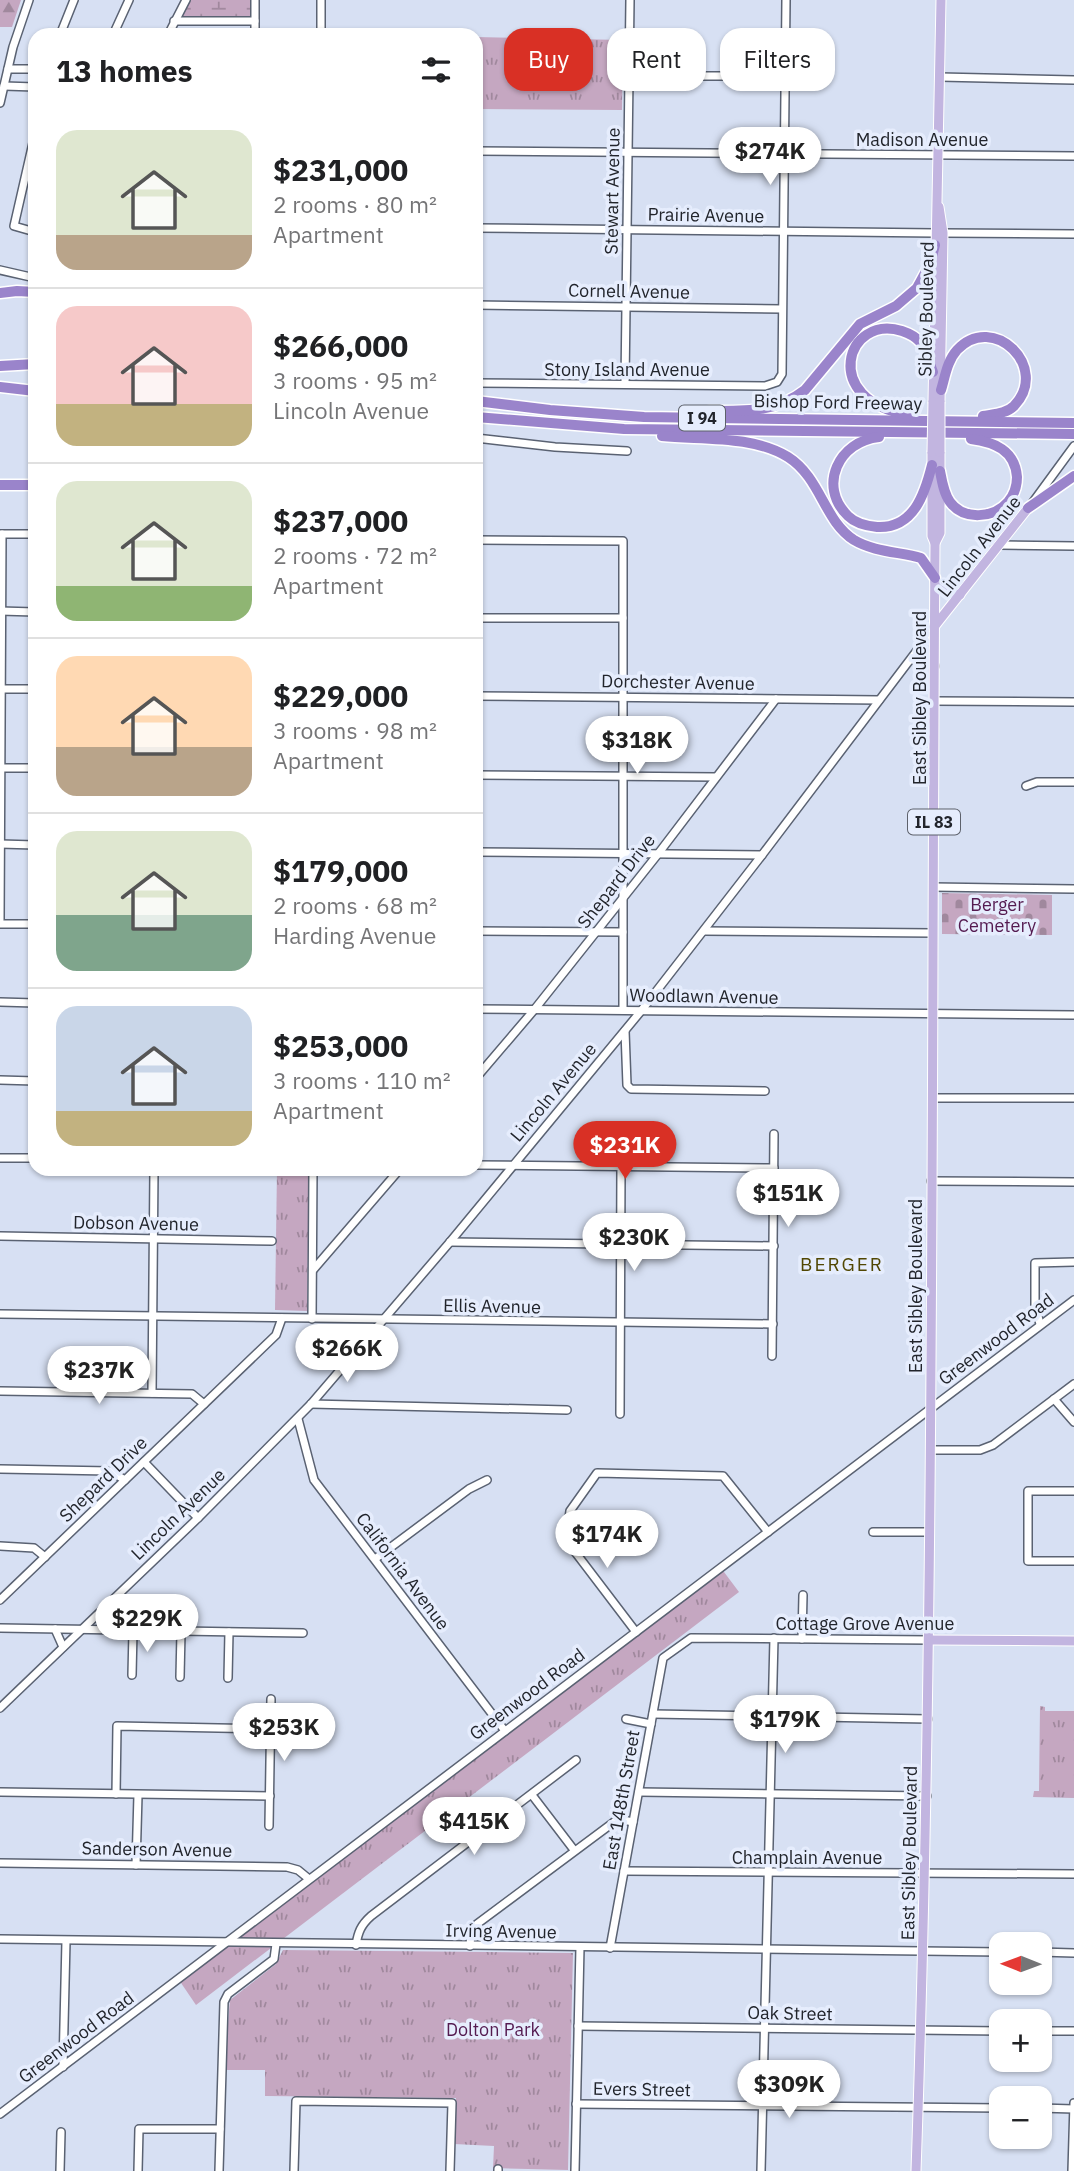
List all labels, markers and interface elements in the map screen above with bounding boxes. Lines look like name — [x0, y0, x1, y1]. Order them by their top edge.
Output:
chip: Buy — [504, 28, 593, 91]
chip: Rent — [607, 28, 706, 91]
chip: Filters — [720, 28, 835, 91]
text: 13 homes — [56, 51, 193, 90]
icon: filters — [417, 51, 455, 89]
street label: Stewart Avenue — [599, 127, 625, 255]
pin: $274K — [721, 128, 819, 187]
street label: Madison Avenue — [856, 128, 988, 151]
text: $274K — [734, 135, 806, 165]
text: $231,000 — [273, 150, 408, 189]
icon: home — [112, 158, 196, 242]
text: 2 rooms · 80 m² — [273, 189, 437, 219]
street label: Prairie Avenue — [647, 202, 765, 228]
text: Apartment — [273, 219, 384, 249]
street label: Sibley Boulevard — [913, 241, 939, 377]
street label: Cornell Avenue — [568, 278, 690, 304]
text: $266,000 — [273, 326, 408, 365]
icon: home — [112, 334, 196, 418]
street label: Stony Island Avenue — [544, 358, 710, 381]
text: 3 rooms · 95 m² — [273, 365, 437, 395]
street label: Bishop Ford Freeway — [753, 389, 923, 415]
text: Lincoln Avenue — [273, 395, 429, 425]
road number: I 94 — [679, 406, 725, 430]
street label: Lincoln Avenue — [932, 491, 1026, 601]
text: $237,000 — [273, 501, 408, 540]
icon: home — [112, 509, 196, 593]
text: 2 rooms · 72 m² — [273, 540, 437, 570]
text: Apartment — [273, 570, 384, 600]
street label: East Sibley Boulevard — [908, 611, 931, 785]
street label: Dorchester Avenue — [601, 669, 755, 695]
text: $229,000 — [273, 676, 408, 715]
icon: home — [112, 684, 196, 768]
text: 3 rooms · 98 m² — [273, 715, 437, 745]
pin: $318K — [588, 716, 686, 776]
text: $318K — [601, 724, 673, 754]
text: Apartment — [273, 745, 384, 775]
road number: IL 83 — [908, 810, 960, 834]
street label: Shepard Drive — [572, 829, 660, 933]
text: $179,000 — [273, 851, 408, 890]
icon: home — [112, 859, 196, 943]
text: 2 rooms · 68 m² — [273, 890, 437, 920]
park label: Berger Cemetery — [958, 893, 1036, 937]
text: Harding Avenue — [273, 920, 436, 950]
street label: Woodlawn Avenue — [629, 983, 779, 1009]
text: $253,000 — [273, 1026, 408, 1065]
icon: home — [112, 1034, 196, 1118]
street label: Lincoln Avenue — [505, 1038, 601, 1146]
text: 3 rooms · 110 m² — [273, 1065, 451, 1095]
text: Apartment — [273, 1095, 384, 1125]
pin: $231K — [576, 1122, 674, 1181]
text: $231K — [589, 1129, 661, 1159]
pin: $151K — [739, 1170, 837, 1229]
text: $151K — [752, 1177, 824, 1207]
street label: East Sibley Boulevard — [904, 1199, 927, 1373]
street label: Dobson Avenue — [73, 1210, 199, 1236]
pin: $230K — [585, 1214, 683, 1273]
text: $230K — [598, 1221, 670, 1251]
district label: BERGER — [800, 1252, 884, 1276]
street label: Greenwood Road — [934, 1288, 1058, 1390]
street label: Ellis Avenue — [443, 1294, 541, 1318]
pin: $266K — [298, 1324, 396, 1384]
text: $266K — [311, 1332, 383, 1362]
pin: $237K — [50, 1346, 148, 1406]
text: $237K — [63, 1354, 135, 1384]
street label: Shepard Drive — [54, 1431, 152, 1527]
street label: Lincoln Avenue — [126, 1463, 230, 1565]
street label: California Avenue — [351, 1508, 455, 1634]
pin: $174K — [558, 1510, 656, 1570]
text: $174K — [571, 1518, 643, 1548]
pin: $229K — [98, 1594, 196, 1654]
text: $229K — [111, 1602, 183, 1632]
street label: Cottage Grove Avenue — [776, 1612, 955, 1635]
street label: Greenwood Road — [465, 1643, 589, 1745]
pin: $179K — [736, 1696, 834, 1755]
text: $179K — [749, 1703, 821, 1733]
pin: $253K — [235, 1704, 333, 1763]
text: $253K — [248, 1711, 320, 1741]
street label: East 148th Street — [597, 1728, 645, 1872]
street label: East Sibley Boulevard — [896, 1766, 922, 1940]
pin: $415K — [425, 1798, 523, 1857]
text: $415K — [438, 1805, 510, 1835]
street label: Sanderson Avenue — [81, 1836, 233, 1862]
street label: Champlain Avenue — [732, 1846, 882, 1869]
street label: Irving Avenue — [445, 1919, 557, 1943]
north arrow — [989, 1932, 1052, 1995]
map controls — [989, 1932, 1052, 2149]
street label: Greenwood Road — [14, 1986, 138, 2088]
street label: Oak Street — [747, 2001, 833, 2025]
button: + — [989, 2009, 1052, 2072]
park label: Dolton Park — [446, 2018, 541, 2041]
pin: $309K — [740, 2060, 838, 2120]
text: $309K — [753, 2068, 825, 2098]
street label: Evers Street — [593, 2077, 691, 2101]
button: − — [989, 2086, 1052, 2149]

